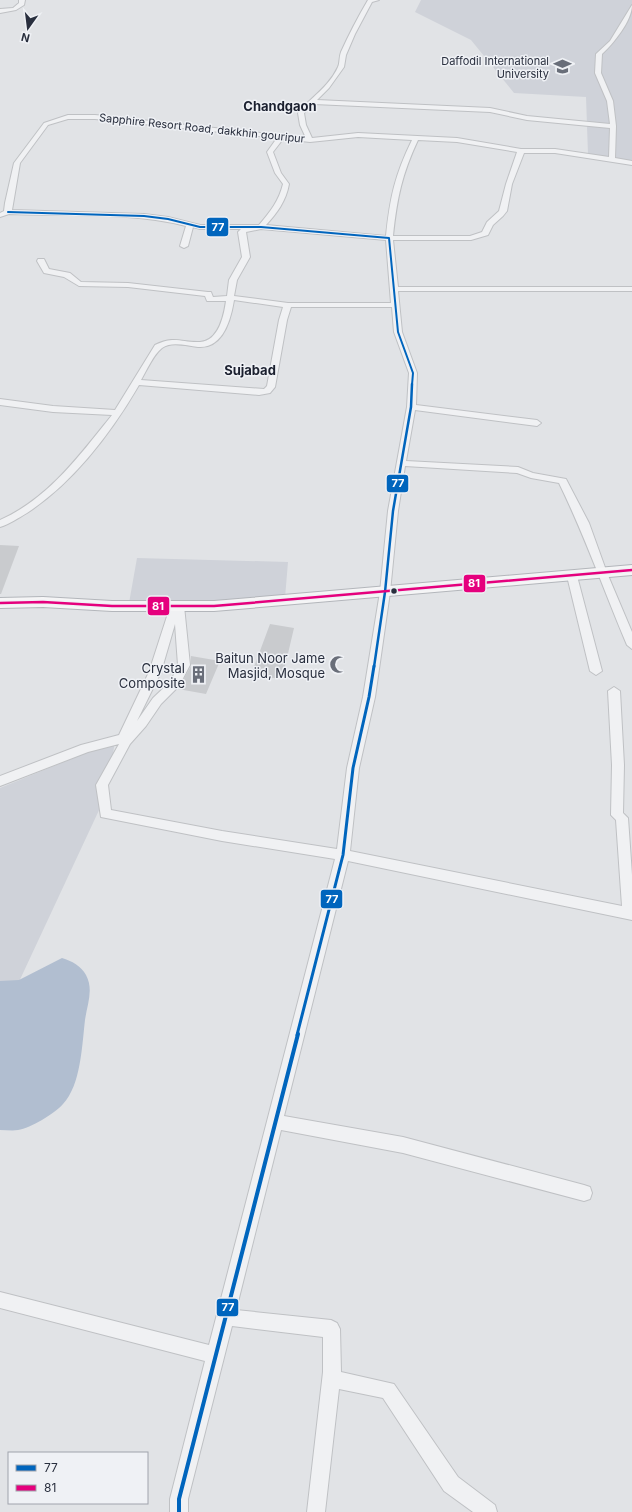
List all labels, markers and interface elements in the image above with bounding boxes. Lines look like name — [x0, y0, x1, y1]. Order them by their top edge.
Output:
north arrow — [8, 8, 48, 48]
text: N — [20, 30, 31, 46]
place label: Daffodil International University — [441, 54, 549, 81]
school or university icon: Daffodil International University — [552, 57, 572, 77]
district label: Chandgaon — [243, 98, 317, 114]
street label: Sapphire Resort Road, dakkhin gouripur — [98, 110, 306, 146]
line badge: 77 — [206, 217, 229, 237]
text: 77 — [211, 220, 225, 234]
district label: Sujabad — [224, 362, 276, 378]
line badge: 77 — [386, 474, 409, 493]
text: 77 — [391, 476, 405, 490]
line badge: 81 — [463, 574, 486, 593]
text: 81 — [468, 576, 480, 590]
unlabelled marker — [389, 586, 399, 596]
line badge: 81 — [147, 596, 170, 616]
text: 81 — [152, 599, 164, 613]
place label: Baitun Noor Jame Masjid, Mosque — [215, 650, 325, 681]
mosque icon: Baitun Noor Jame Masjid, Mosque — [328, 655, 348, 675]
place label: Crystal Composite — [119, 660, 185, 691]
building icon: Crystal Composite — [188, 665, 208, 685]
line badge: 77 — [320, 889, 343, 909]
text: 77 — [325, 892, 339, 906]
line badge: 77 — [216, 1298, 239, 1317]
text: 77 — [221, 1300, 235, 1314]
legend — [8, 1452, 148, 1504]
text: 77 — [44, 1460, 58, 1475]
text: 81 — [44, 1480, 56, 1495]

